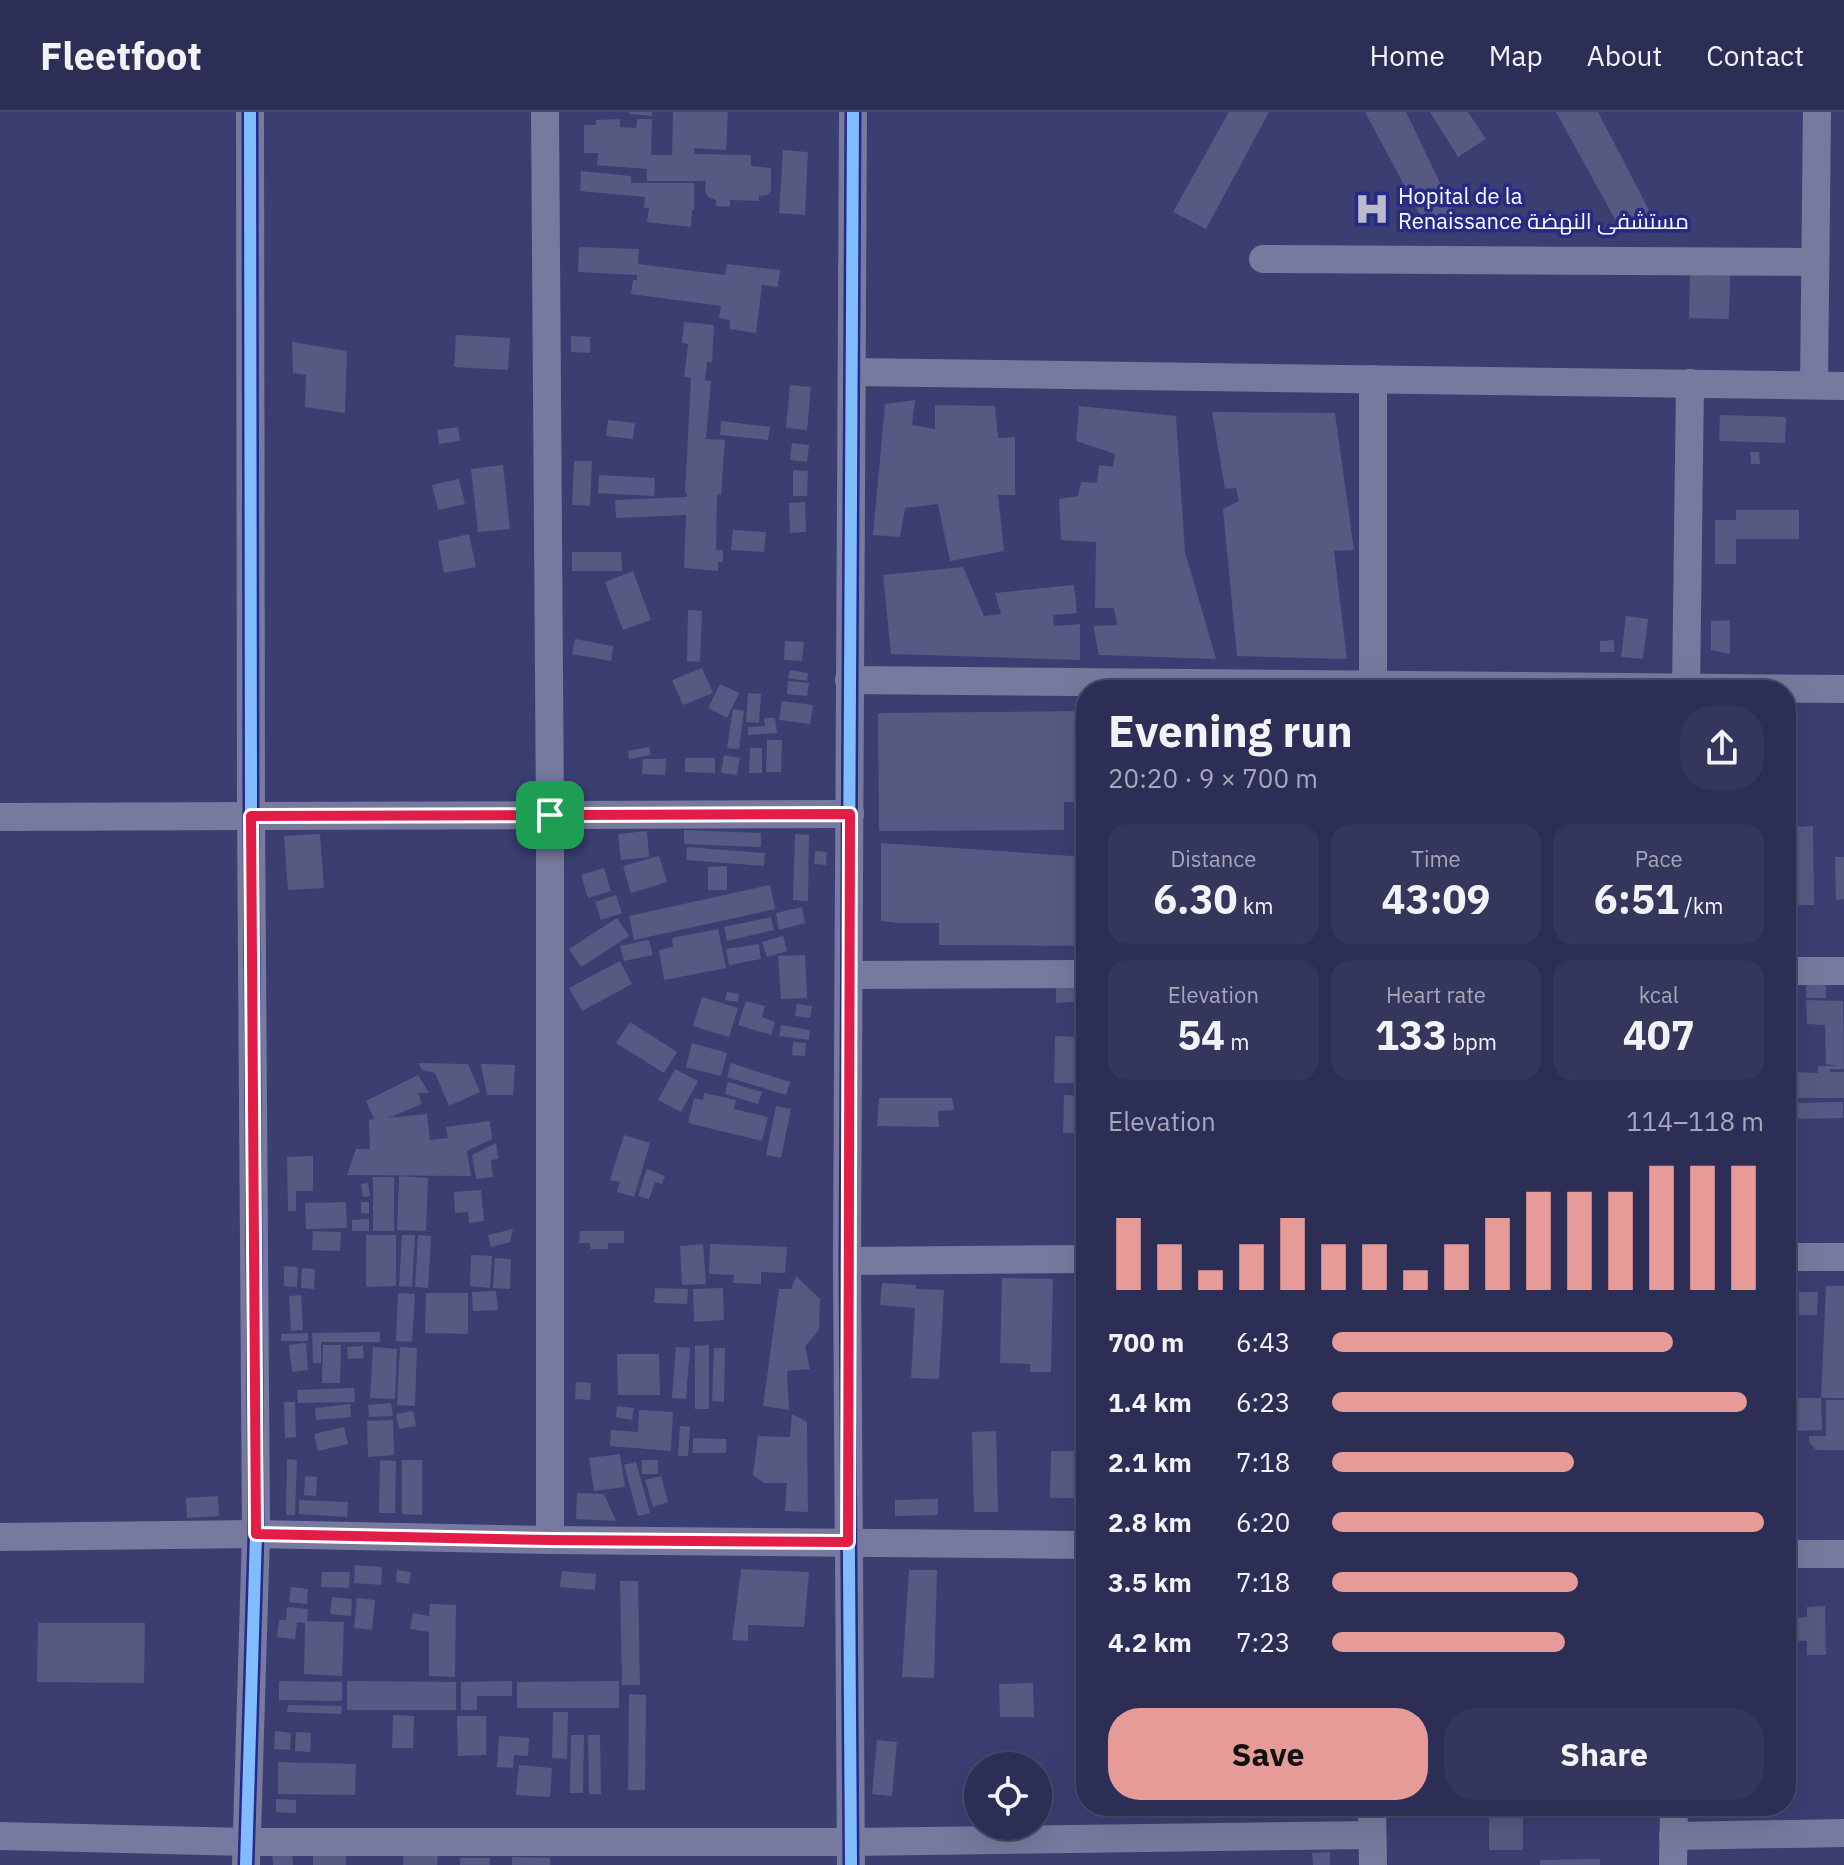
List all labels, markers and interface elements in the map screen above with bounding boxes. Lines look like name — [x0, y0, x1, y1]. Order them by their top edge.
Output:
text: Fleetfoot — [40, 31, 202, 80]
text: Home — [1369, 37, 1445, 74]
text: Map — [1489, 37, 1543, 74]
text: About — [1587, 37, 1662, 74]
text: Contact — [1706, 37, 1804, 74]
place label: Hopital de la Renaissance مستشفى النهضة — [1398, 181, 1689, 235]
hospital icon: Hopital de la Renaissance مستشفى النهضة — [1353, 190, 1391, 228]
text: Evening run — [1108, 702, 1353, 759]
button: share — [1680, 706, 1764, 790]
text: 20:20 · 9 × 700 m — [1108, 761, 1318, 795]
pin — [516, 781, 584, 849]
icon: arrive — [528, 793, 572, 837]
text: Distance — [1170, 844, 1256, 873]
text: Time — [1411, 844, 1461, 873]
text: Pace — [1635, 844, 1683, 873]
text: 6.30 — [1153, 873, 1238, 925]
text: 43:09 — [1381, 873, 1491, 925]
text: 6:51 — [1594, 873, 1679, 925]
text: km — [1238, 891, 1274, 920]
text: /km — [1679, 891, 1723, 920]
text: Elevation — [1168, 980, 1259, 1009]
text: Heart rate — [1386, 980, 1486, 1009]
text: kcal — [1639, 980, 1679, 1009]
text: 54 — [1177, 1009, 1225, 1061]
text: 133 — [1375, 1009, 1447, 1061]
text: 407 — [1623, 1009, 1695, 1061]
text: m — [1225, 1027, 1250, 1056]
text: bpm — [1447, 1027, 1497, 1056]
text: Elevation — [1108, 1104, 1216, 1138]
text: 114–118 m — [1626, 1104, 1764, 1138]
text: 700 m — [1108, 1325, 1184, 1359]
text: 6:43 — [1236, 1325, 1290, 1359]
text: 1.4 km — [1108, 1385, 1192, 1419]
text: 6:23 — [1236, 1385, 1290, 1419]
text: 2.1 km — [1108, 1445, 1192, 1479]
text: 7:18 — [1236, 1445, 1290, 1479]
text: 2.8 km — [1108, 1505, 1192, 1539]
text: 6:20 — [1236, 1505, 1290, 1539]
text: 3.5 km — [1108, 1565, 1192, 1599]
text: 7:18 — [1236, 1565, 1290, 1599]
text: 4.2 km — [1108, 1625, 1192, 1659]
text: 7:23 — [1236, 1625, 1290, 1659]
button: Save — [1108, 1708, 1428, 1800]
button: Share — [1444, 1708, 1764, 1800]
map controls — [964, 1752, 1052, 1840]
button: locate — [964, 1752, 1052, 1840]

